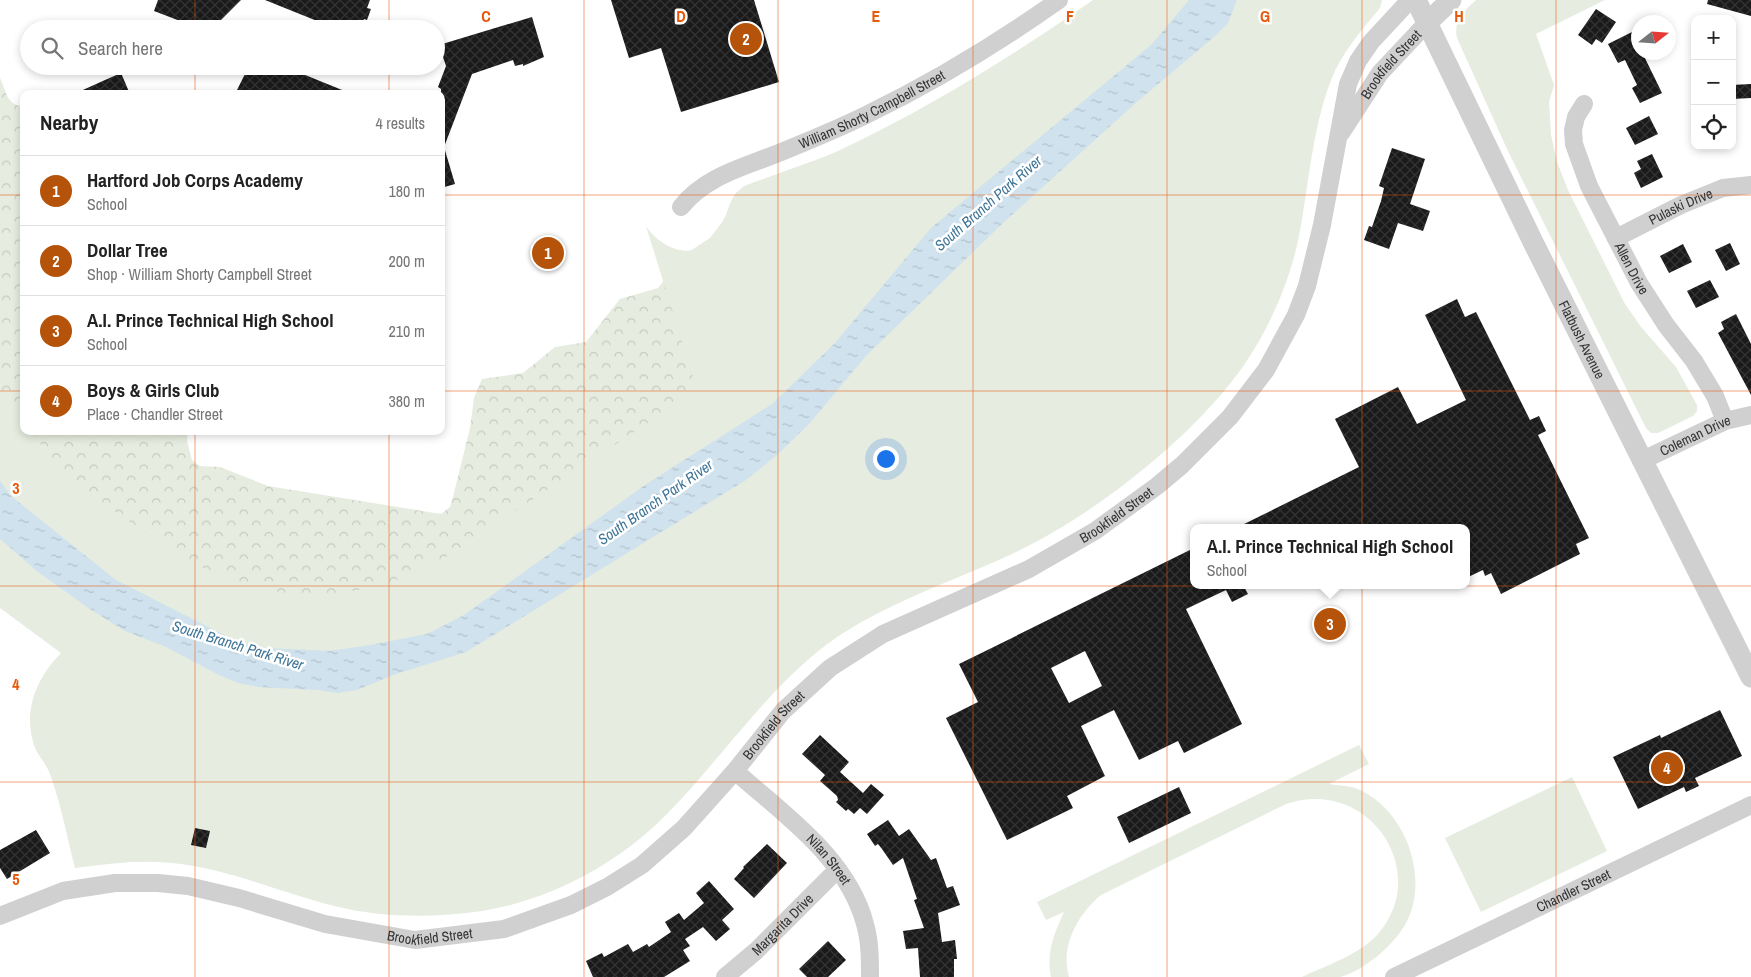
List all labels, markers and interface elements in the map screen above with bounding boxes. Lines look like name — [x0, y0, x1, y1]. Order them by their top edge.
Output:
text: C — [481, 5, 491, 27]
text: D — [676, 5, 686, 27]
text: E — [872, 5, 881, 27]
text: F — [1066, 5, 1074, 27]
text: G — [1260, 5, 1270, 27]
text: H — [1454, 5, 1464, 27]
north arrow — [1631, 15, 1676, 60]
map controls — [1691, 15, 1736, 150]
button: + — [1691, 15, 1736, 60]
search box — [20, 20, 445, 75]
pin: 2 — [730, 20, 762, 58]
street label: Brookfield Street — [1356, 26, 1425, 103]
icon: search — [38, 34, 66, 62]
text: Search here — [78, 35, 163, 61]
button: − — [1691, 60, 1736, 105]
street label: William Shorty Campbell Street — [796, 66, 948, 153]
button: locate — [1691, 105, 1736, 150]
text: Nearby — [40, 108, 98, 137]
text: 4 results — [375, 112, 425, 134]
water label: South Branch Park River — [930, 150, 1047, 256]
text: Hartford Job Corps Academy — [87, 167, 303, 193]
text: 1 — [52, 180, 60, 202]
text: 180 m — [389, 180, 425, 202]
street label: Pulaski Drive — [1646, 184, 1715, 229]
text: School — [87, 193, 127, 215]
pin: 1 — [532, 234, 564, 272]
text: Dollar Tree — [87, 237, 168, 263]
street label: Allen Drive — [1610, 238, 1653, 298]
text: 2 — [52, 250, 60, 272]
text: 200 m — [389, 250, 425, 272]
text: Shop · William Shorty Campbell Street — [87, 263, 312, 285]
street label: Flatbush Avenue — [1555, 297, 1609, 382]
text: A.I. Prince Technical High School — [87, 307, 334, 333]
text: 3 — [52, 320, 60, 342]
text: 210 m — [389, 320, 425, 342]
text: School — [87, 333, 127, 355]
text: Boys & Girls Club — [87, 377, 219, 403]
text: 4 — [52, 390, 60, 412]
text: 380 m — [389, 390, 425, 412]
text: Place · Chandler Street — [87, 403, 223, 425]
street label: Coleman Drive — [1657, 411, 1732, 460]
your location — [873, 446, 899, 472]
water label: South Branch Park River — [593, 454, 717, 550]
text: 3 — [12, 477, 20, 499]
street label: Brookfield Street — [1076, 483, 1156, 547]
popup — [1190, 524, 1470, 589]
text: A.I. Prince Technical High School — [1207, 533, 1453, 559]
text: School — [1207, 559, 1247, 581]
pin: 3 — [1314, 605, 1346, 643]
water label: South Branch Park River — [170, 615, 307, 675]
text: 4 — [12, 673, 20, 695]
street label: Brookfield Street — [739, 687, 808, 763]
pin: 4 — [1651, 749, 1683, 787]
street label: Nilan Street — [803, 830, 855, 888]
street label: Chandler Street — [1533, 865, 1613, 916]
text: 5 — [12, 868, 20, 890]
street label: Margarita Drive — [748, 890, 817, 959]
street label: Brookfield Street — [386, 924, 473, 949]

